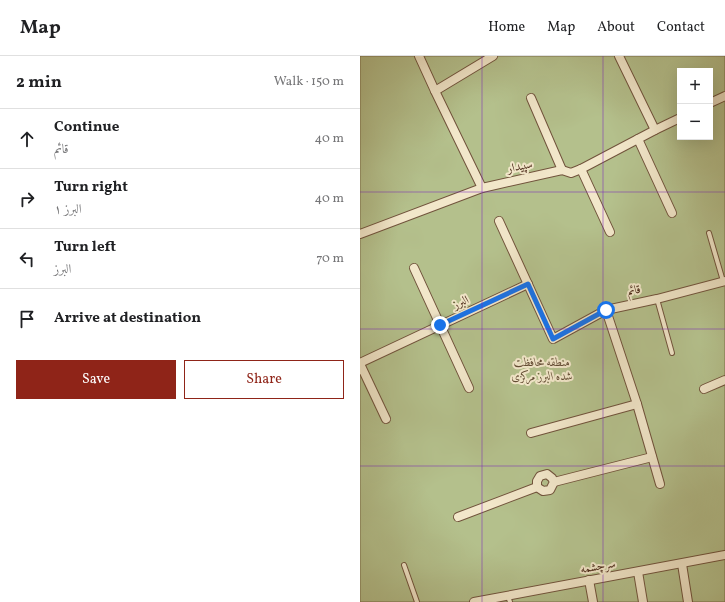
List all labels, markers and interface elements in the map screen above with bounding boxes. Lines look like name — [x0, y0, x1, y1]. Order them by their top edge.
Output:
text: Map — [20, 15, 61, 41]
text: Home — [488, 18, 525, 37]
text: Map — [547, 18, 575, 37]
text: About — [597, 18, 635, 37]
text: Contact — [657, 18, 705, 37]
map controls — [677, 68, 713, 140]
button: + — [677, 68, 713, 104]
text: 2 min — [16, 71, 62, 94]
text: Walk · 150 m — [274, 73, 344, 91]
button: − — [677, 104, 713, 140]
text: Continue — [54, 117, 119, 138]
icon: ahead — [16, 128, 38, 150]
text: 40 m — [315, 130, 344, 148]
text: قائم — [54, 141, 69, 159]
street label: سپیدار — [505, 156, 534, 178]
text: Turn right — [54, 177, 128, 198]
icon: right — [16, 188, 38, 210]
text: 40 m — [315, 190, 344, 208]
text: البرز ۱ — [54, 201, 82, 219]
text: Turn left — [54, 237, 116, 258]
icon: left — [16, 248, 38, 270]
text: 70 m — [316, 250, 344, 268]
text: البرز — [54, 261, 71, 279]
street label: قائم — [626, 282, 643, 302]
street label: البرز — [449, 292, 472, 314]
route start — [597, 301, 615, 319]
icon: arrive — [16, 308, 38, 330]
text: Arrive at destination — [54, 308, 201, 329]
route end — [431, 316, 449, 334]
park label: منطقه محافظت شده البرز مرکزی — [511, 355, 573, 385]
button: Save — [16, 360, 176, 399]
button: Share — [184, 360, 344, 399]
street label: سرچشمه — [579, 556, 617, 578]

